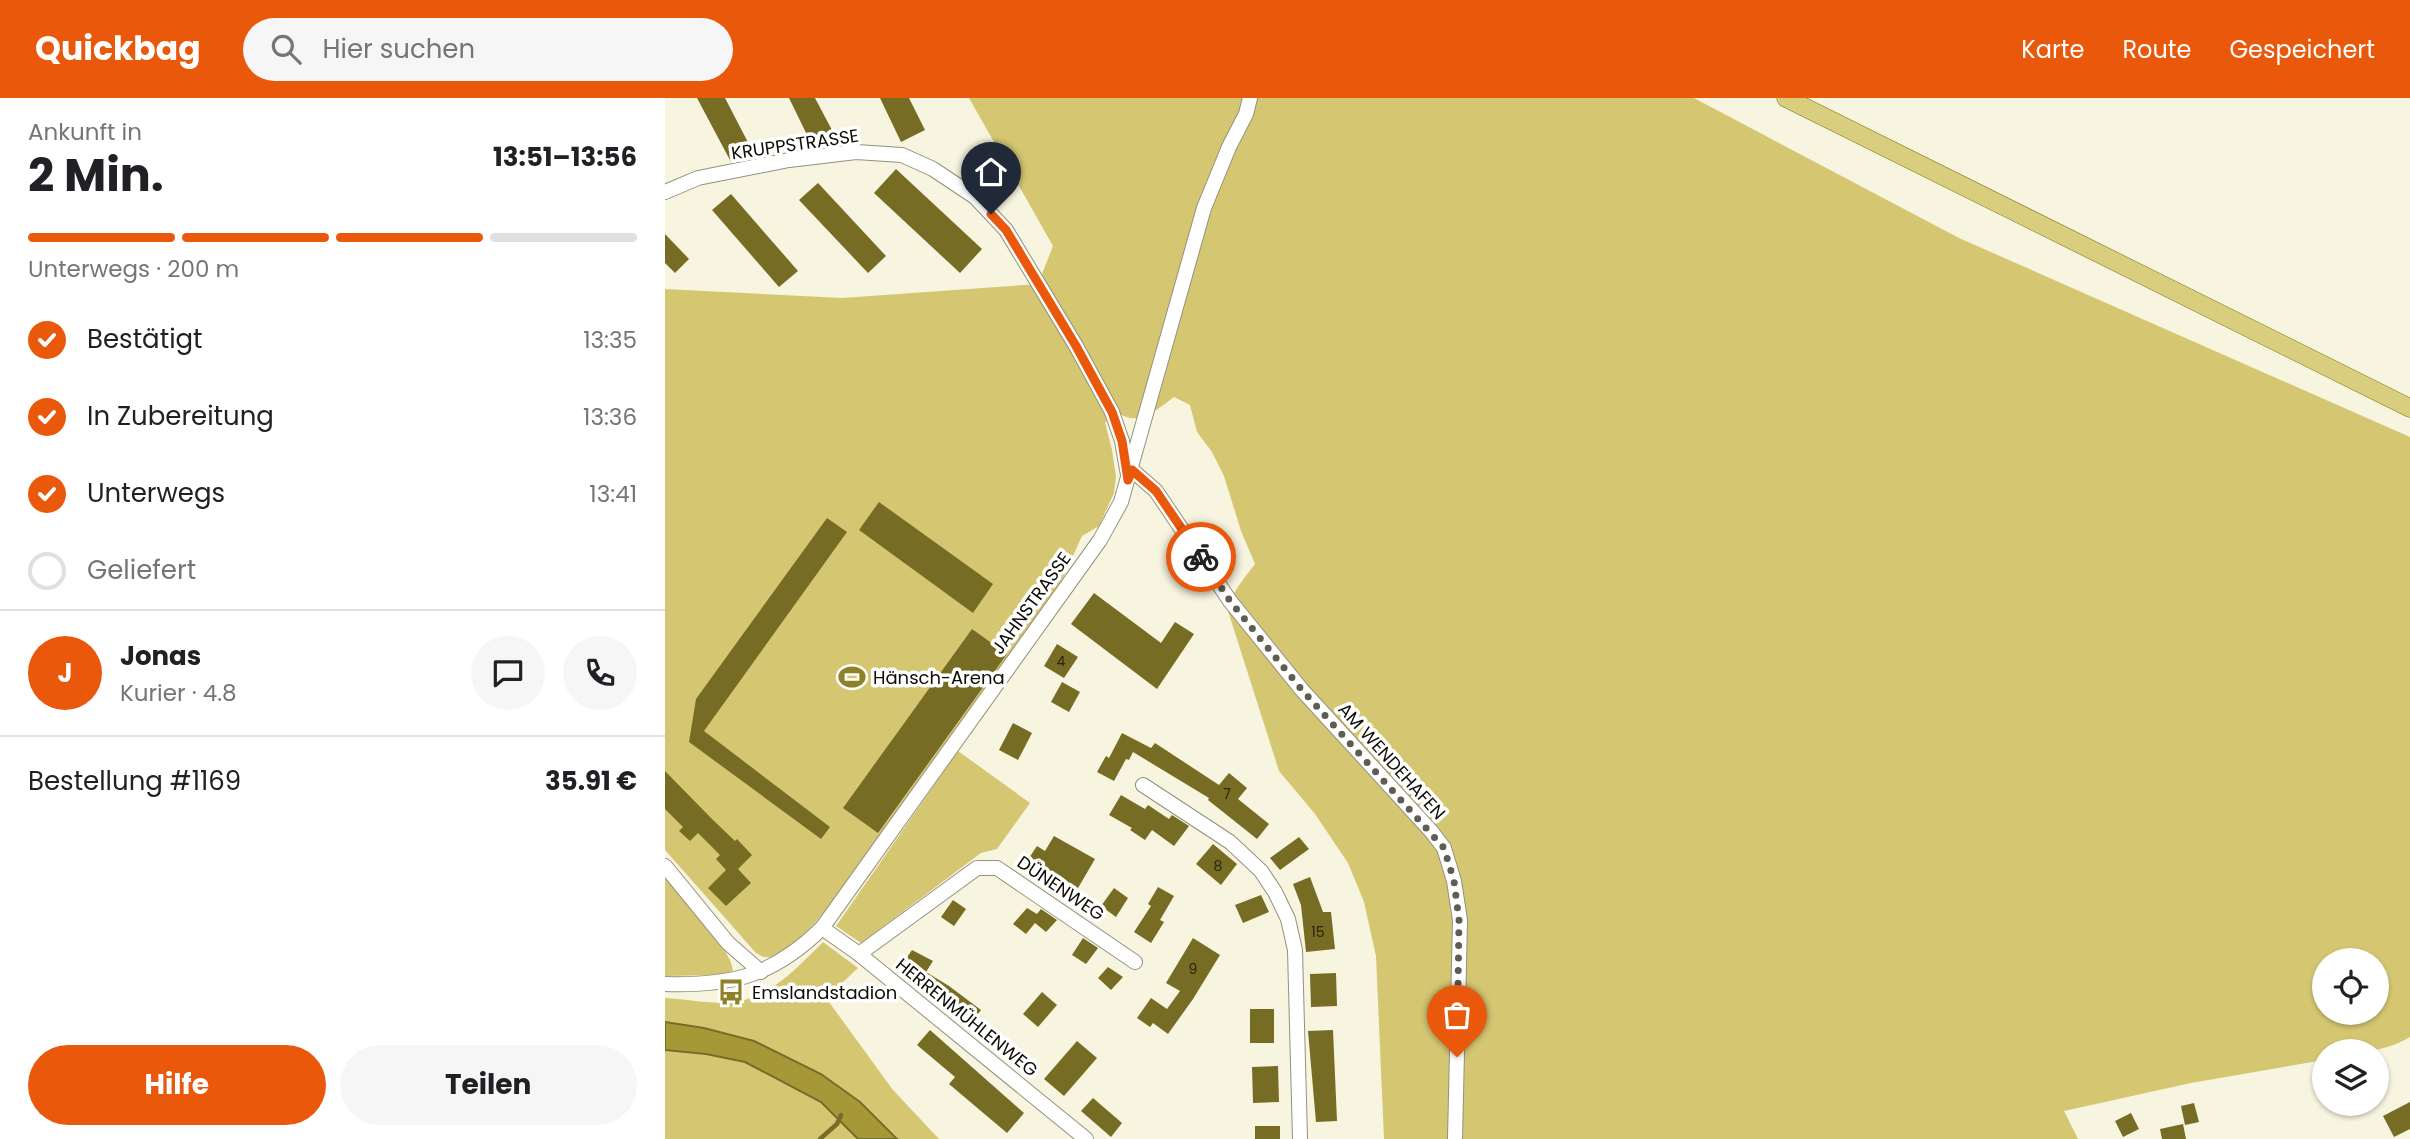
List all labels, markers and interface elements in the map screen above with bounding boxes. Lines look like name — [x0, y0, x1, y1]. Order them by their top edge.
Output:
search box — [243, 18, 733, 81]
text: Quickbag — [35, 25, 201, 72]
icon: search — [267, 30, 305, 68]
text: Hier suchen — [323, 31, 475, 67]
text: Karte — [2021, 33, 2084, 66]
text: Route — [2122, 33, 2191, 66]
text: Gespeichert — [2229, 33, 2375, 66]
text: Ankunft in — [28, 116, 142, 148]
street label: KRUPPSTRASSE — [730, 123, 860, 165]
text: 13:51–13:56 — [493, 139, 637, 175]
pin — [961, 142, 1021, 214]
text: 2 Min. — [28, 143, 164, 207]
icon: home — [972, 153, 1010, 191]
text: Unterwegs · 200 m — [28, 253, 239, 285]
icon: check — [28, 321, 66, 359]
text: Bestätigt — [87, 321, 203, 357]
text: 13:35 — [583, 324, 637, 356]
icon: check — [28, 398, 66, 436]
text: In Zubereitung — [87, 398, 274, 434]
text: 13:36 — [583, 401, 637, 433]
icon: check — [28, 475, 66, 513]
text: Unterwegs — [87, 475, 225, 511]
text: 13:41 — [589, 478, 637, 510]
courier — [1166, 522, 1236, 592]
icon: bike — [1182, 538, 1220, 576]
street label: JAHNSTRASSE — [985, 547, 1077, 659]
text: Geliefert — [87, 552, 196, 588]
button: chat — [471, 636, 545, 710]
button: phone — [563, 636, 637, 710]
text: Jonas — [120, 638, 201, 674]
house number: 4 — [1057, 651, 1066, 671]
text: J — [57, 655, 73, 691]
sports icon: Hänsch-Arena — [837, 662, 867, 692]
place label: Hänsch-Arena — [873, 665, 1005, 690]
text: Kurier · 4.8 — [120, 677, 237, 709]
street label: AM WENDEHAFEN — [1333, 697, 1451, 825]
text: Bestellung #1169 — [28, 763, 241, 799]
text: 35.91 € — [545, 763, 637, 799]
house number: 7 — [1223, 784, 1231, 804]
street label: DÜNENWEG — [1012, 850, 1110, 926]
house number: 8 — [1214, 856, 1223, 876]
house number: 15 — [1311, 922, 1325, 942]
map controls — [2312, 948, 2389, 1116]
button: locate — [2312, 948, 2389, 1025]
street label: HERRENMÜHLENWEG — [891, 952, 1043, 1082]
house number: 9 — [1189, 959, 1197, 979]
bus stop icon: Emslandstadion — [716, 977, 746, 1007]
place label: Emslandstadion — [752, 980, 897, 1005]
pin — [1427, 985, 1487, 1057]
icon: bag — [1438, 996, 1476, 1034]
button: layers — [2312, 1039, 2389, 1116]
button: Hilfe — [28, 1045, 326, 1125]
button: Teilen — [340, 1045, 637, 1125]

